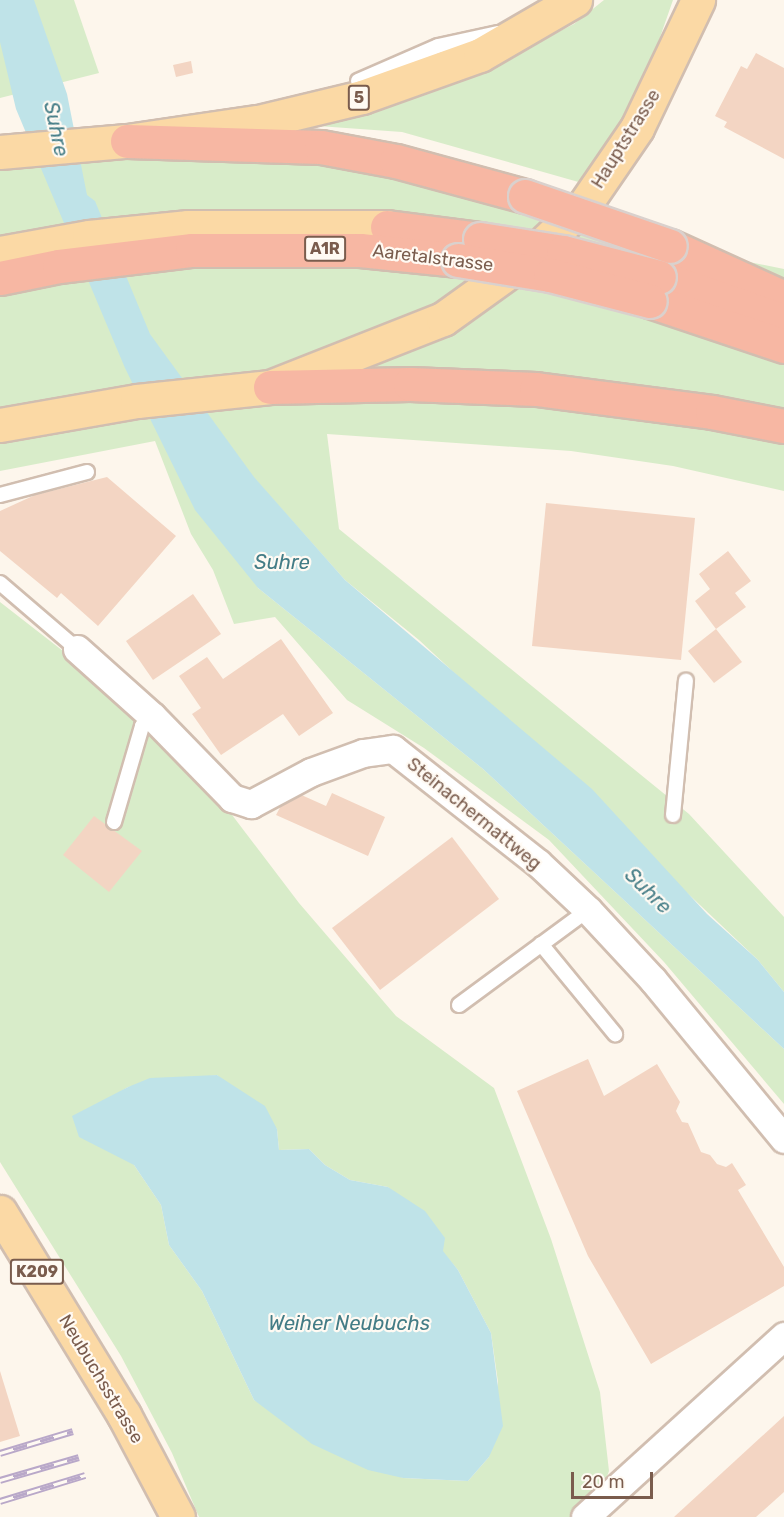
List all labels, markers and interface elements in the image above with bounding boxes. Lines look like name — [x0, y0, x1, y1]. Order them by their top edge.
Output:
road number: 5 — [347, 85, 371, 111]
street label: Hauptstrasse — [587, 86, 665, 192]
water label: Suhre — [39, 99, 73, 159]
road number: A1R — [304, 236, 346, 262]
street label: Aaretalstrasse — [371, 240, 495, 276]
water label: Suhre — [254, 550, 310, 574]
street label: Steinachermattweg — [403, 753, 545, 875]
water label: Suhre — [620, 863, 676, 919]
road number: K209 — [9, 1259, 66, 1285]
street label: Neubuchsstrasse — [54, 1311, 148, 1447]
water label: Weiher Neubuchs — [268, 1311, 430, 1335]
scale bar — [574, 1460, 656, 1498]
text: 20 m — [582, 1471, 624, 1493]

